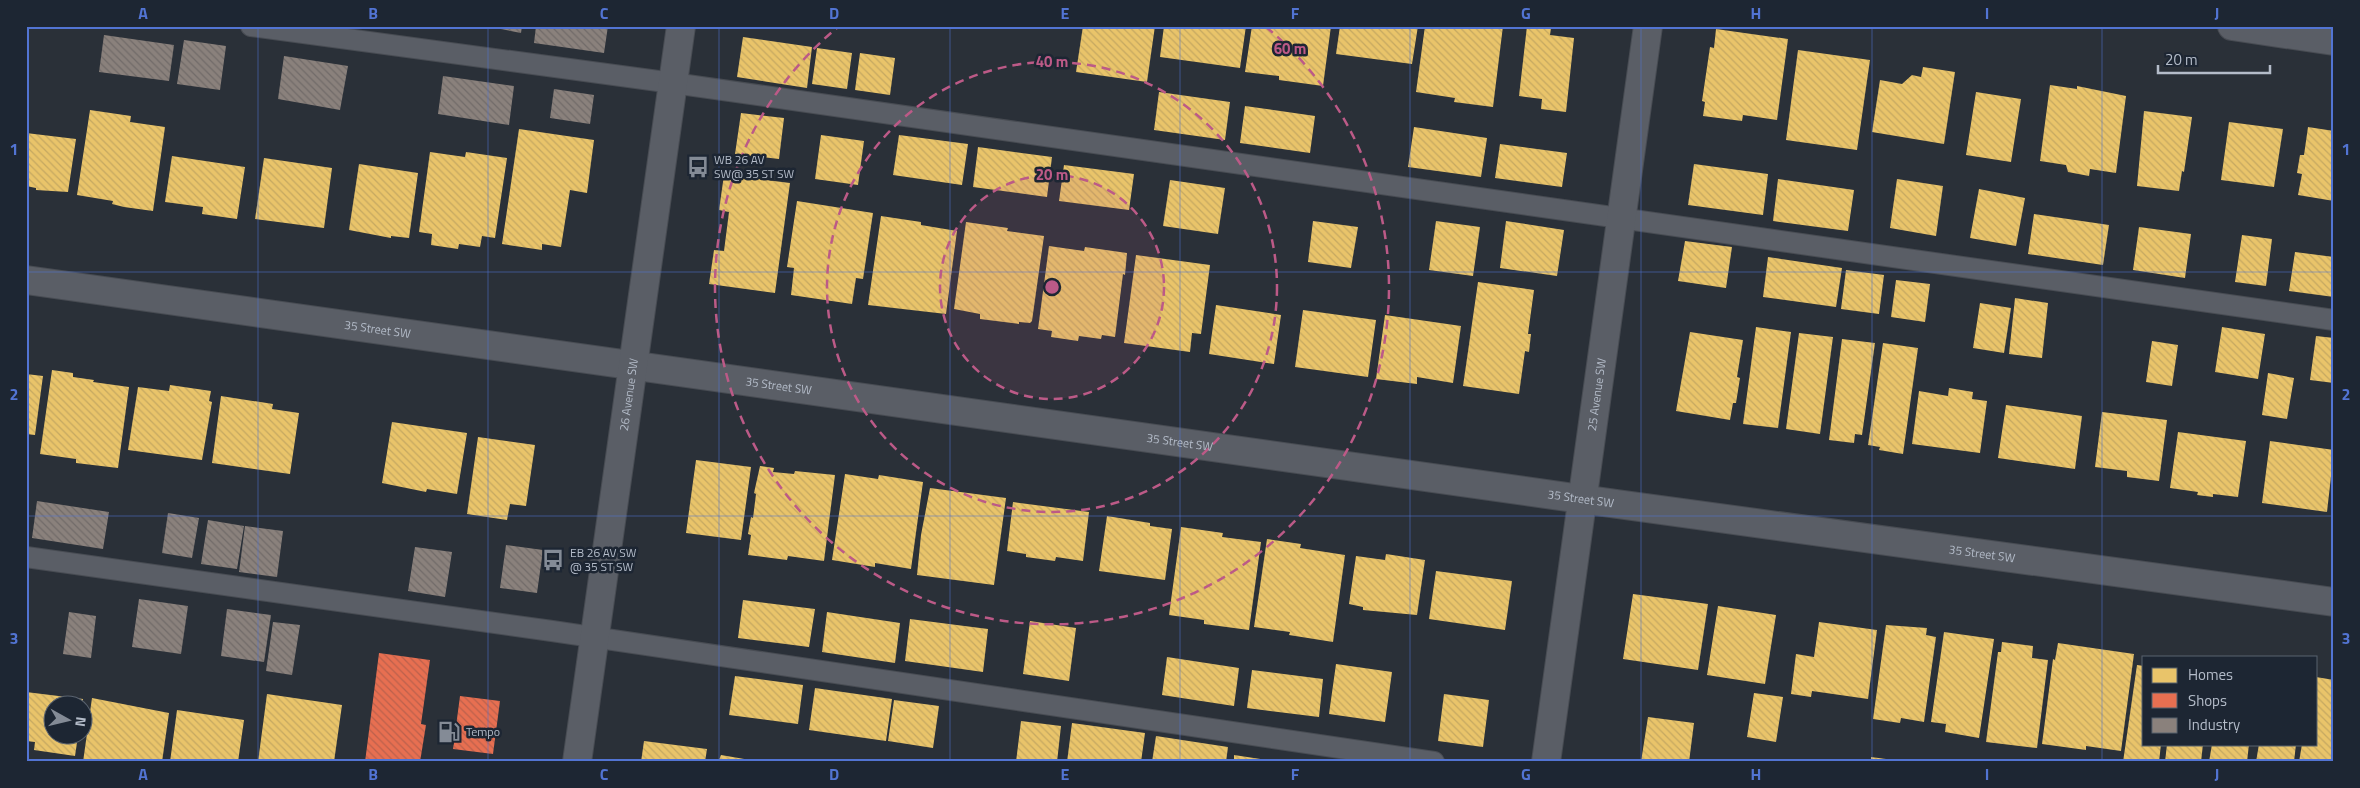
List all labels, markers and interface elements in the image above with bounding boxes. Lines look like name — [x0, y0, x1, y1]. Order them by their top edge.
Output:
text: A — [138, 1, 148, 25]
text: B — [368, 1, 378, 25]
text: C — [600, 1, 609, 25]
text: D — [829, 1, 839, 25]
text: E — [1061, 1, 1070, 25]
text: F — [1291, 1, 1300, 25]
text: G — [1521, 1, 1531, 25]
text: H — [1751, 1, 1761, 25]
text: I — [1985, 1, 1989, 25]
text: J — [2215, 1, 2219, 25]
text: 60 m — [1274, 37, 1306, 60]
scale bar — [2158, 42, 2270, 74]
text: 20 m — [2165, 48, 2198, 71]
text: 40 m — [1036, 50, 1068, 73]
text: 1 — [10, 137, 18, 161]
text: 1 — [2342, 137, 2350, 161]
place label: WB 26 AV SW@ 35 ST SW — [714, 150, 795, 183]
bus stop icon: WB 26 AV SW@ 35 ST SW — [685, 154, 711, 180]
text: 20 m — [1036, 163, 1068, 186]
centre of rings — [1043, 278, 1061, 296]
street label: 35 Street SW — [343, 315, 412, 343]
street label: 25 Avenue SW — [1582, 356, 1611, 432]
street label: 26 Avenue SW — [614, 357, 643, 432]
street label: 35 Street SW — [744, 371, 813, 400]
text: 2 — [10, 382, 18, 406]
text: 2 — [2342, 382, 2350, 406]
street label: 35 Street SW — [1145, 428, 1214, 456]
street label: 35 Street SW — [1546, 484, 1616, 513]
street label: 35 Street SW — [1948, 539, 2017, 567]
place label: EB 26 AV SW @ 35 ST SW — [570, 543, 637, 576]
bus stop icon: EB 26 AV SW @ 35 ST SW — [540, 547, 566, 573]
text: 3 — [10, 626, 18, 650]
text: 3 — [2342, 626, 2350, 650]
legend — [2142, 656, 2318, 746]
text: Homes — [2188, 663, 2233, 686]
text: Shops — [2188, 689, 2227, 712]
north arrow — [42, 696, 92, 746]
text: Industry — [2188, 713, 2240, 736]
text: N — [70, 716, 92, 728]
fuel station icon: Tempo — [436, 719, 462, 745]
place label: Tempo — [466, 722, 500, 741]
text: A — [138, 762, 148, 786]
text: B — [368, 762, 378, 786]
text: C — [600, 762, 609, 786]
text: D — [829, 762, 839, 786]
text: E — [1061, 762, 1070, 786]
text: F — [1291, 762, 1300, 786]
text: G — [1521, 762, 1531, 786]
text: H — [1751, 762, 1761, 786]
text: I — [1985, 762, 1989, 786]
text: J — [2215, 762, 2219, 786]

